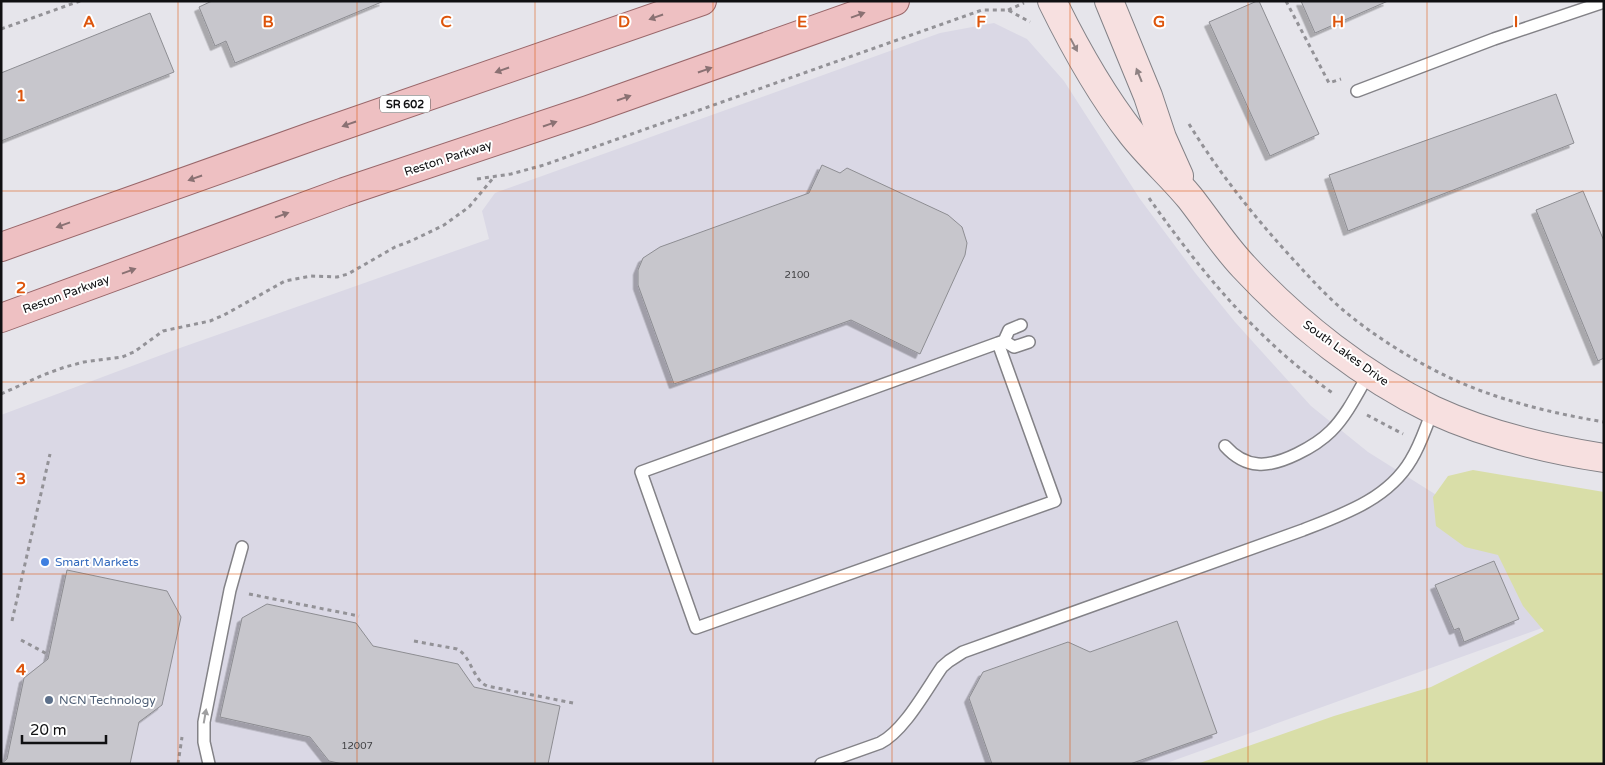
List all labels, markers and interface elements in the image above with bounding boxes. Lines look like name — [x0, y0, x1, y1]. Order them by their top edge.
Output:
one-way arrow — [851, 11, 866, 19]
text: A — [83, 12, 95, 32]
text: B — [262, 12, 274, 32]
text: C — [440, 12, 452, 32]
text: D — [618, 12, 630, 32]
text: E — [797, 12, 807, 32]
text: F — [976, 12, 986, 32]
text: G — [1153, 12, 1165, 32]
text: H — [1332, 12, 1344, 32]
text: I — [1514, 12, 1518, 32]
one-way arrow — [648, 14, 663, 21]
one-way arrow — [1070, 38, 1078, 52]
one-way arrow — [698, 65, 713, 73]
one-way arrow — [494, 67, 509, 75]
one-way arrow — [1135, 67, 1143, 82]
text: 1 — [16, 86, 26, 106]
one-way arrow — [616, 94, 631, 101]
road number: SR 602 — [380, 96, 430, 112]
one-way arrow — [542, 120, 557, 127]
one-way arrow — [341, 121, 356, 128]
street label: Reston Parkway — [402, 137, 494, 179]
one-way arrow — [188, 175, 203, 182]
one-way arrow — [275, 211, 290, 219]
one-way arrow — [55, 221, 70, 229]
one-way arrow — [122, 266, 136, 274]
house number: 2100 — [784, 269, 810, 281]
street label: Reston Parkway — [21, 272, 112, 316]
text: 2 — [16, 278, 26, 298]
street label: South Lakes Drive — [1300, 317, 1392, 389]
text: 3 — [16, 469, 26, 489]
place label: Smart Markets — [55, 555, 139, 569]
marker: Smart Markets — [39, 556, 51, 568]
text: 4 — [16, 660, 26, 680]
place label: NCN Technology — [59, 693, 156, 707]
marker: NCN Technology — [43, 694, 55, 706]
one-way arrow — [201, 707, 209, 723]
scale bar — [22, 712, 106, 744]
text: 20 m — [30, 721, 67, 739]
house number: 12007 — [341, 740, 373, 752]

